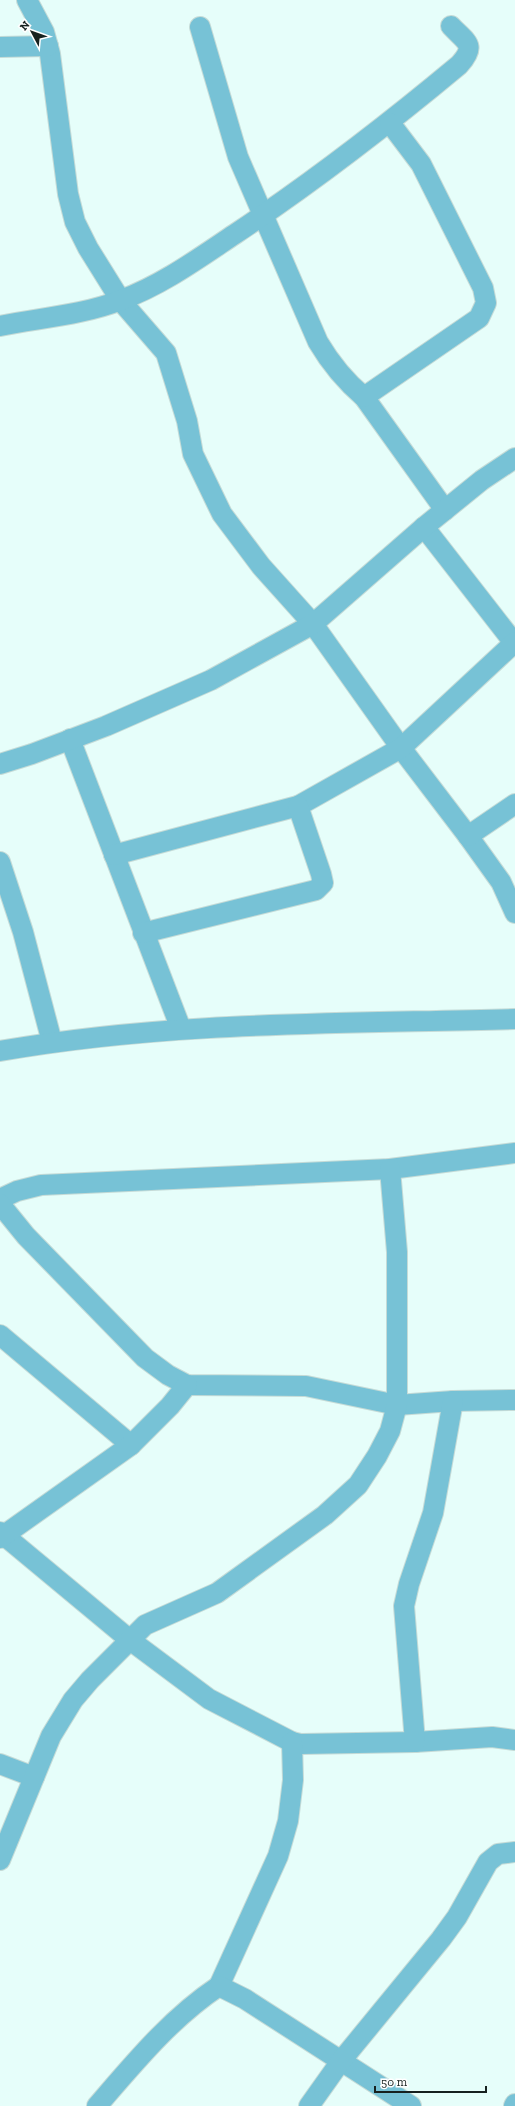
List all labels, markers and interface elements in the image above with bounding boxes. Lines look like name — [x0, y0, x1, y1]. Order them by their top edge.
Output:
north arrow — [12, 12, 52, 52]
text: N — [17, 18, 33, 33]
scale bar — [375, 2068, 486, 2094]
text: 50 m — [381, 2075, 408, 2089]

